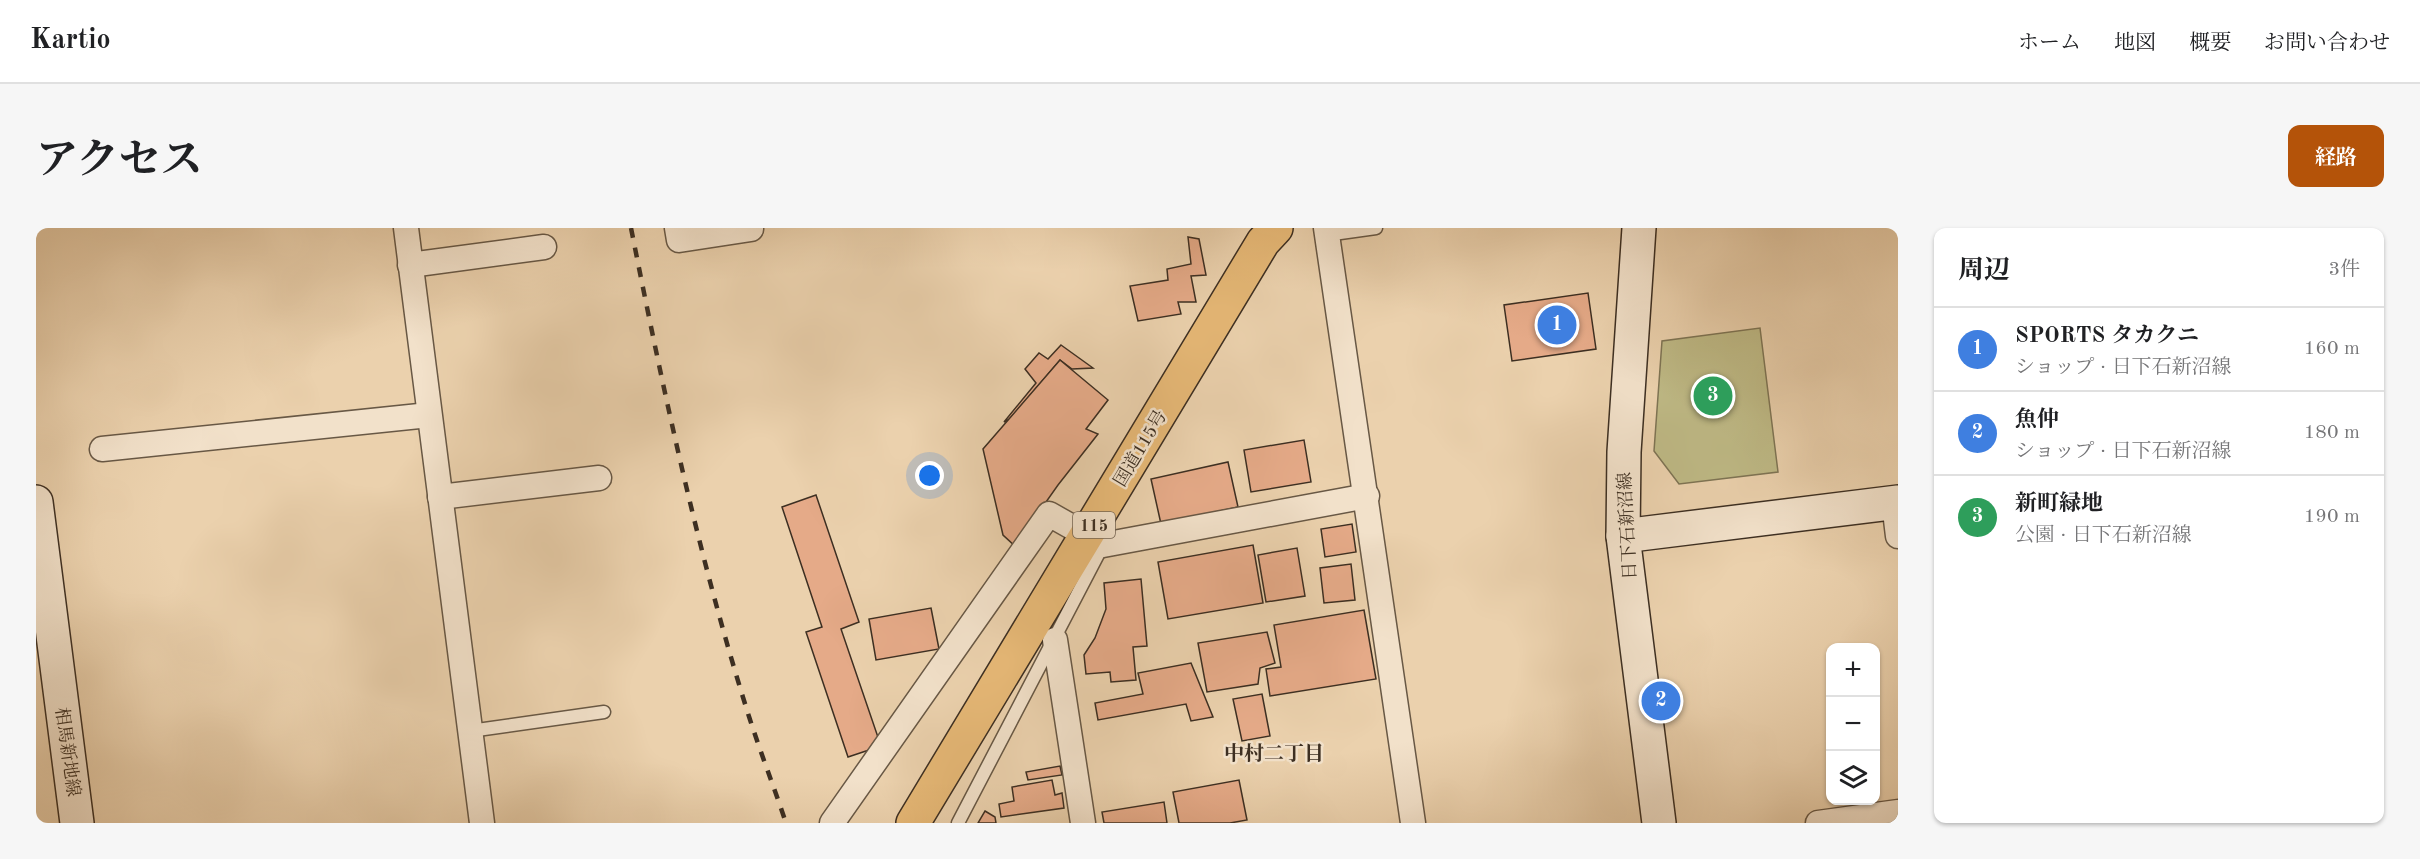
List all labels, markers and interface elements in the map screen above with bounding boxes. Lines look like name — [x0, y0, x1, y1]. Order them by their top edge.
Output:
text: Kartio — [30, 27, 111, 55]
text: ホーム — [2018, 33, 2081, 54]
text: 地図 — [2114, 33, 2156, 54]
text: 概要 — [2189, 33, 2231, 54]
text: お問い合わせ — [2264, 33, 2390, 54]
button: 経路 — [2288, 125, 2384, 187]
text: アクセス — [36, 141, 203, 183]
text: 周辺 — [1958, 258, 2010, 284]
text: 3件 — [2328, 260, 2360, 280]
pin: 1 — [1538, 302, 1576, 348]
text: SPORTS タカクニ — [2015, 325, 2199, 347]
text: 1 — [1972, 339, 1983, 359]
text: 160 m — [2304, 339, 2360, 359]
text: ショップ · 日下石新沼線 — [2015, 358, 2231, 378]
pin: 3 — [1694, 374, 1732, 418]
street label: 国道115号 — [1109, 406, 1171, 490]
text: 魚仲 — [2015, 409, 2059, 431]
text: 2 — [1972, 423, 1983, 443]
text: 180 m — [2304, 423, 2360, 443]
text: ショップ · 日下石新沼線 — [2015, 442, 2231, 462]
your location — [915, 461, 944, 490]
street label: 日下石新沼線 — [1614, 472, 1640, 580]
text: 新町緑地 — [2015, 493, 2103, 515]
text: 3 — [1972, 507, 1983, 527]
text: 190 m — [2304, 507, 2360, 527]
road number: 115 — [1073, 512, 1115, 538]
text: 公園 · 日下石新沼線 — [2015, 526, 2192, 546]
map controls — [1826, 643, 1880, 805]
button: + — [1826, 643, 1880, 697]
pin: 2 — [1642, 678, 1680, 724]
button: − — [1826, 697, 1880, 751]
street label: 相馬新地線 — [52, 706, 84, 798]
district label: 中村二丁目 — [1224, 743, 1324, 765]
button: layers — [1826, 751, 1880, 805]

